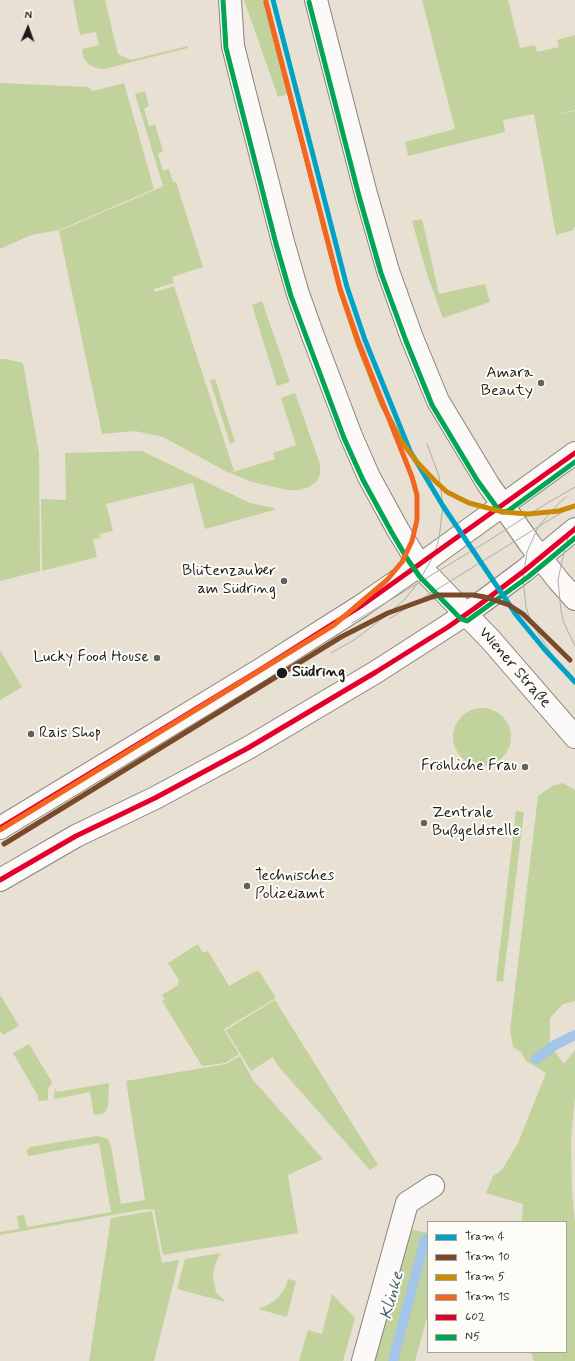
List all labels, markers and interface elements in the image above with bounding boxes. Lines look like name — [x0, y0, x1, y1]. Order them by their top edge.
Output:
north arrow — [8, 8, 48, 48]
text: N — [25, 9, 32, 23]
place label: Amara Beauty — [481, 364, 533, 402]
marker: Amara Beauty — [536, 378, 546, 388]
place label: Blütenzauber am Südring — [182, 562, 276, 600]
marker: Blütenzauber am Südring — [279, 576, 289, 586]
street label: Wiener Straße — [474, 624, 554, 712]
place label: Lucky Food House — [34, 648, 149, 668]
marker: Lucky Food House — [152, 653, 162, 663]
place label: Südring — [292, 663, 345, 683]
marker: Südring — [275, 666, 289, 680]
place label: Rais Shop — [39, 724, 101, 744]
marker: Rais Shop — [26, 729, 36, 739]
place label: Fröhliche Frau — [421, 757, 517, 777]
marker: Fröhliche Frau — [520, 762, 530, 772]
place label: Zentrale Bußgeldstelle — [432, 804, 520, 842]
marker: Zentrale Bußgeldstelle — [419, 818, 429, 828]
place label: Technisches Polizeiamt — [255, 867, 334, 905]
marker: Technisches Polizeiamt — [242, 881, 252, 891]
legend — [427, 1221, 567, 1353]
text: Tram 4 — [465, 1229, 505, 1245]
text: Tram 10 — [465, 1249, 510, 1265]
text: Tram 5 — [465, 1269, 505, 1285]
water label: Klinke — [377, 1270, 409, 1322]
text: Tram 1S — [465, 1289, 510, 1305]
text: 602 — [465, 1309, 485, 1325]
text: N5 — [465, 1329, 480, 1345]

